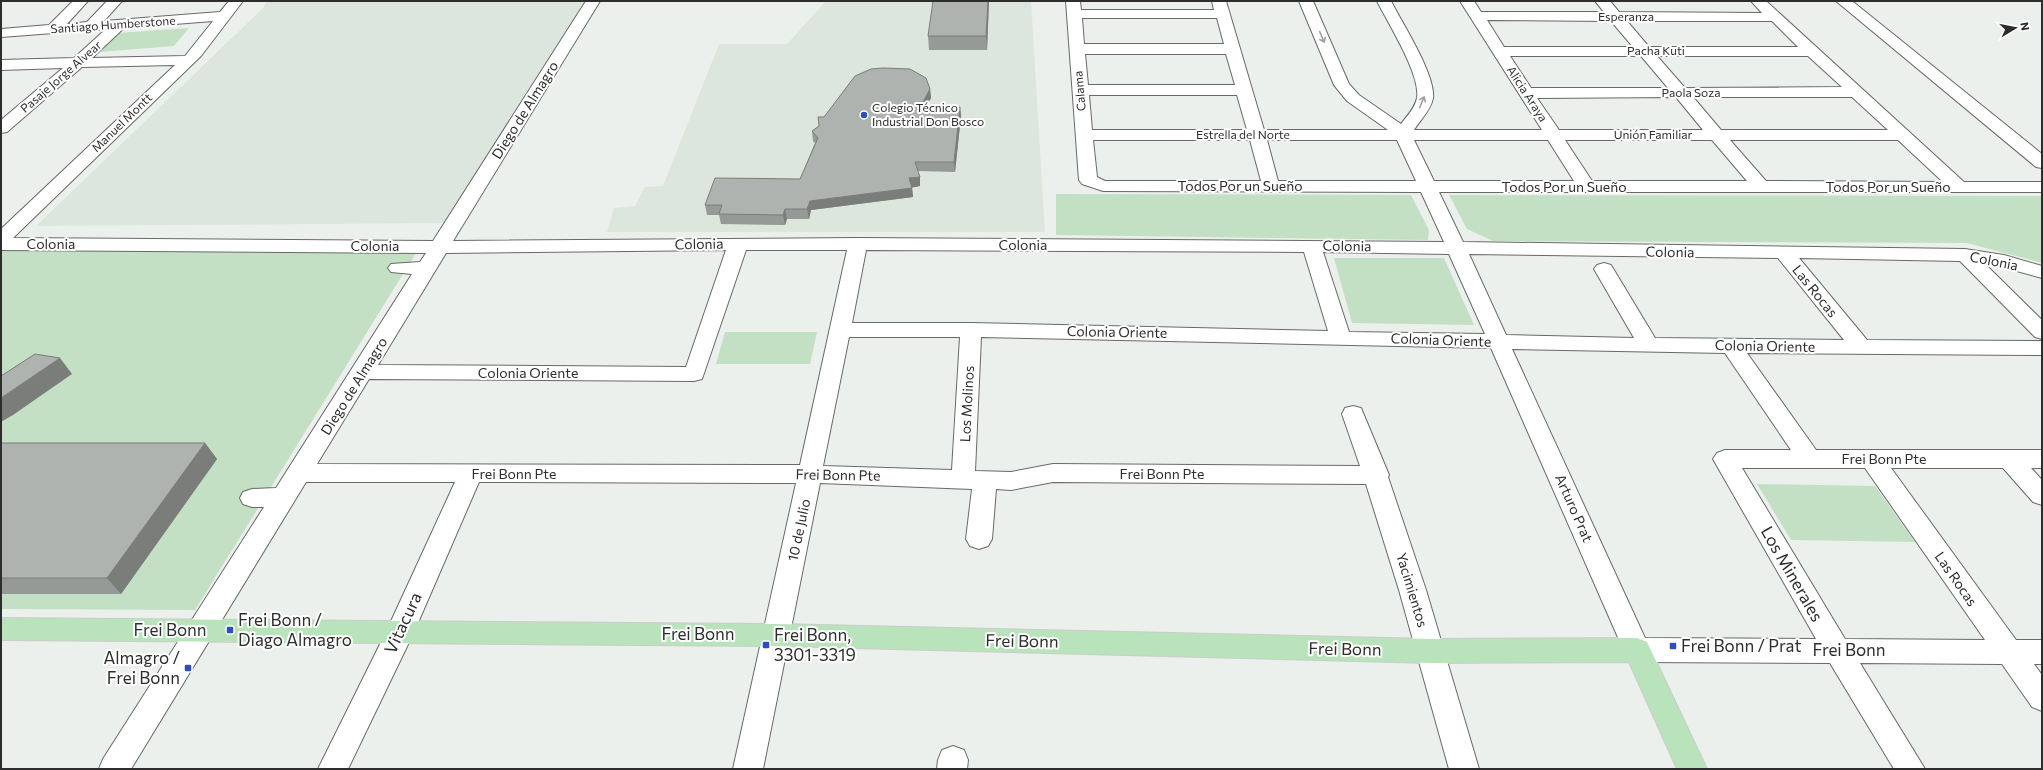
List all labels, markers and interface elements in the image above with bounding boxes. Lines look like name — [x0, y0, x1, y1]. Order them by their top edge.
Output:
north arrow — [1995, 8, 2035, 48]
street label: Esperanza — [1598, 9, 1654, 23]
street label: Santiago Humberstone — [50, 13, 176, 35]
text: N — [2018, 21, 2032, 31]
one-way arrow — [1318, 30, 1326, 42]
street label: Pasaje Jorge Alvear — [17, 37, 104, 116]
street label: Pacha Kuti — [1627, 43, 1685, 57]
street label: Diego de Almagro — [488, 58, 561, 162]
street label: Alicia Araya — [1505, 63, 1551, 124]
street label: Calama — [1070, 70, 1088, 112]
street label: Paola Soza — [1661, 85, 1721, 99]
street label: Manuel Montt — [88, 90, 154, 154]
one-way arrow — [1419, 97, 1427, 109]
place label: Colegio Técnico Industrial Don Bosco — [872, 100, 984, 128]
marker: Colegio Técnico Industrial Don Bosco — [859, 110, 869, 120]
street label: Estrella del Norte — [1196, 127, 1290, 141]
street label: Unión Familiar — [1614, 127, 1693, 141]
street label: Todos Por un Sueño — [1177, 177, 1303, 194]
street label: Todos Por un Sueño — [1501, 178, 1627, 195]
street label: Todos Por un Sueño — [1825, 178, 1951, 195]
street label: Colonia — [27, 235, 75, 252]
street label: Colonia — [674, 235, 724, 252]
street label: Colonia — [999, 236, 1047, 253]
street label: Colonia — [351, 237, 399, 254]
street label: Colonia — [1322, 237, 1372, 254]
street label: Colonia — [1645, 243, 1695, 260]
street label: Colonia — [1969, 248, 2020, 274]
street label: Las Rocas — [1789, 261, 1842, 320]
street label: Colonia Oriente — [1067, 322, 1167, 341]
street label: Colonia Oriente — [1390, 329, 1492, 350]
street label: Diego de Almagro — [317, 334, 390, 438]
street label: Colonia Oriente — [1715, 336, 1815, 355]
street label: Colonia Oriente — [478, 364, 578, 381]
street label: Los Molinos — [956, 365, 977, 443]
street label: Frei Bonn Pte — [1842, 450, 1926, 467]
street label: Frei Bonn Pte — [472, 465, 556, 482]
street label: Frei Bonn Pte — [795, 465, 881, 484]
street label: Frei Bonn Pte — [1120, 465, 1204, 482]
street label: Arturo Prat — [1552, 471, 1597, 545]
street label: 10 de Julio — [784, 497, 813, 563]
street label: Los Minerales — [1757, 522, 1828, 625]
street label: Las Rocas — [1932, 548, 1981, 609]
street label: Yacimientos — [1393, 551, 1432, 629]
street label: Vitacura — [379, 589, 426, 657]
place label: Frei Bonn / Diago Almagro — [238, 609, 352, 650]
street label: Frei Bonn — [133, 619, 207, 640]
street label: Frei Bonn — [661, 623, 735, 644]
place label: Frei Bonn, 3301-3319 — [774, 624, 856, 665]
marker: Frei Bonn / Diago Almagro — [225, 625, 235, 635]
street label: Frei Bonn — [985, 629, 1059, 652]
place label: Frei Bonn / Prat — [1681, 635, 1801, 656]
street label: Frei Bonn — [1308, 637, 1382, 660]
street label: Frei Bonn — [1812, 639, 1886, 660]
marker: Frei Bonn, 3301-3319 — [761, 640, 771, 650]
marker: Frei Bonn / Prat — [1668, 641, 1678, 651]
place label: Almagro / Frei Bonn — [104, 647, 180, 688]
marker: Almagro / Frei Bonn — [183, 663, 193, 673]

